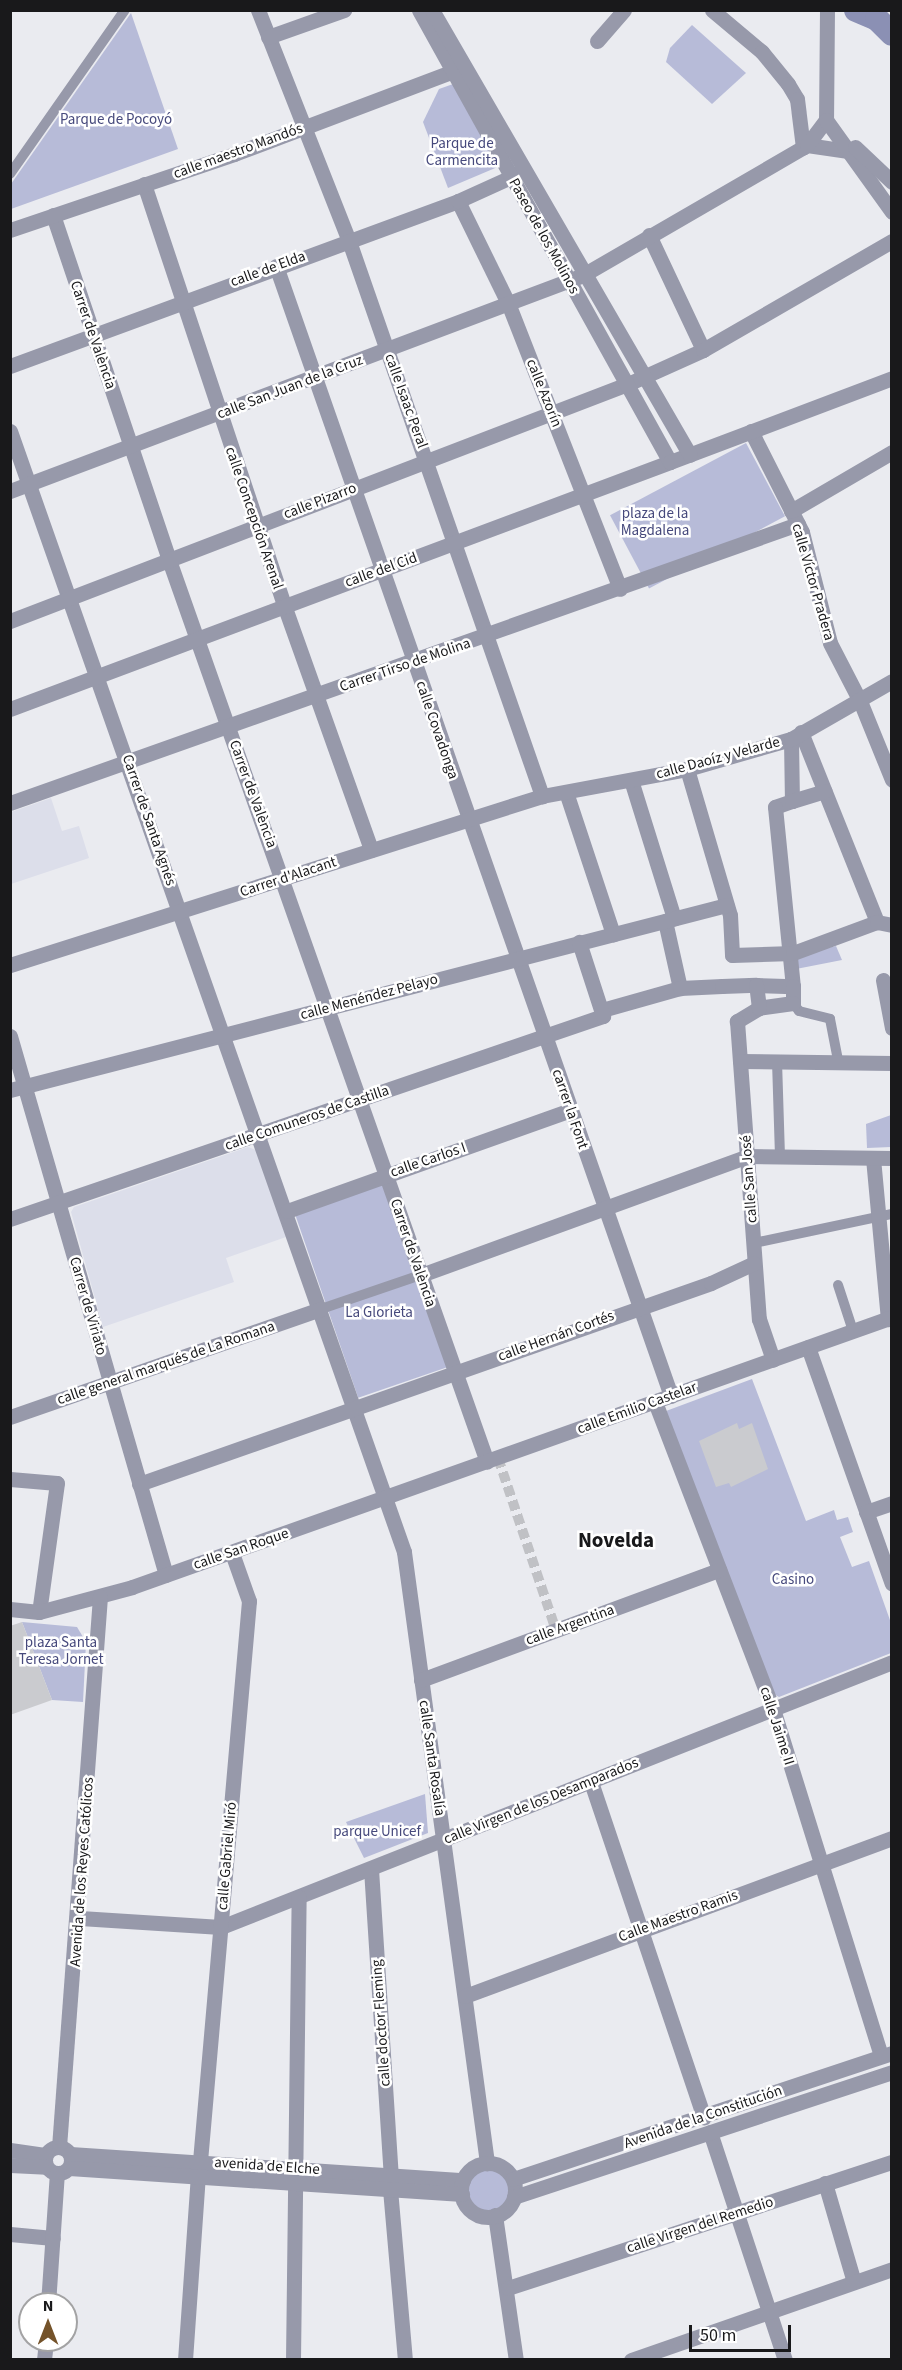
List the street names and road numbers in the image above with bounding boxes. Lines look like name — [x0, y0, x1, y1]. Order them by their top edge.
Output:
street label: calle maestro Mandós — [171, 119, 305, 183]
street label: Paseo de los Molinos — [505, 175, 583, 297]
street label: calle de Elda — [228, 247, 308, 291]
street label: Carrer de València — [66, 279, 120, 391]
street label: calle San Juan de la Cruz — [215, 351, 365, 423]
street label: calle Isaac Peral — [381, 351, 431, 451]
street label: calle Azorín — [522, 356, 566, 430]
street label: calle Concepción Arenal — [221, 444, 287, 592]
street label: calle Pizarro — [281, 479, 359, 523]
street label: calle Víctor Pradera — [788, 521, 838, 643]
street label: calle del Cid — [342, 549, 420, 591]
street label: Carrer Tirso de Molina — [337, 634, 473, 696]
street label: calle Covadonga — [412, 678, 462, 782]
street label: calle Daoíz y Velarde — [654, 733, 782, 783]
street label: Carrer de València — [225, 738, 281, 850]
street label: Carrer de Santa Agnés — [118, 752, 180, 888]
street label: Carrer d'Alacant — [238, 853, 338, 901]
street label: calle Menéndez Pelayo — [298, 970, 440, 1024]
street label: carrer la Font — [548, 1067, 592, 1151]
street label: calle Comuneros de Castilla — [222, 1081, 392, 1155]
street label: calle San José — [737, 1134, 761, 1224]
street label: calle Carlos I — [388, 1139, 468, 1181]
street label: Carrer de València — [386, 1197, 440, 1309]
street label: Carrer de Viriato — [65, 1255, 111, 1357]
street label: calle Hernán Cortés — [495, 1307, 617, 1365]
street label: calle general marqués de La Romana — [55, 1317, 277, 1409]
street label: calle Emilio Castelar — [575, 1378, 699, 1438]
street label: calle San Roque — [191, 1524, 291, 1574]
street label: calle Argentina — [523, 1601, 617, 1649]
street label: calle Jaime II — [756, 1684, 798, 1768]
street label: calle Santa Rosalía — [415, 1699, 449, 1817]
street label: calle Virgen de los Desamparados — [441, 1754, 641, 1848]
street label: Avenida de los Reyes Católicos — [66, 1777, 98, 1967]
street label: calle Gabriel Miró — [213, 1801, 241, 1911]
street label: Calle Maestro Ramis — [616, 1886, 740, 1946]
street label: calle doctor Fleming — [368, 1959, 394, 2087]
street label: Avenida de la Constitución — [622, 2081, 784, 2153]
street label: avenida de Elche — [214, 2153, 320, 2179]
street label: calle Virgen del Remedio — [624, 2193, 776, 2257]

